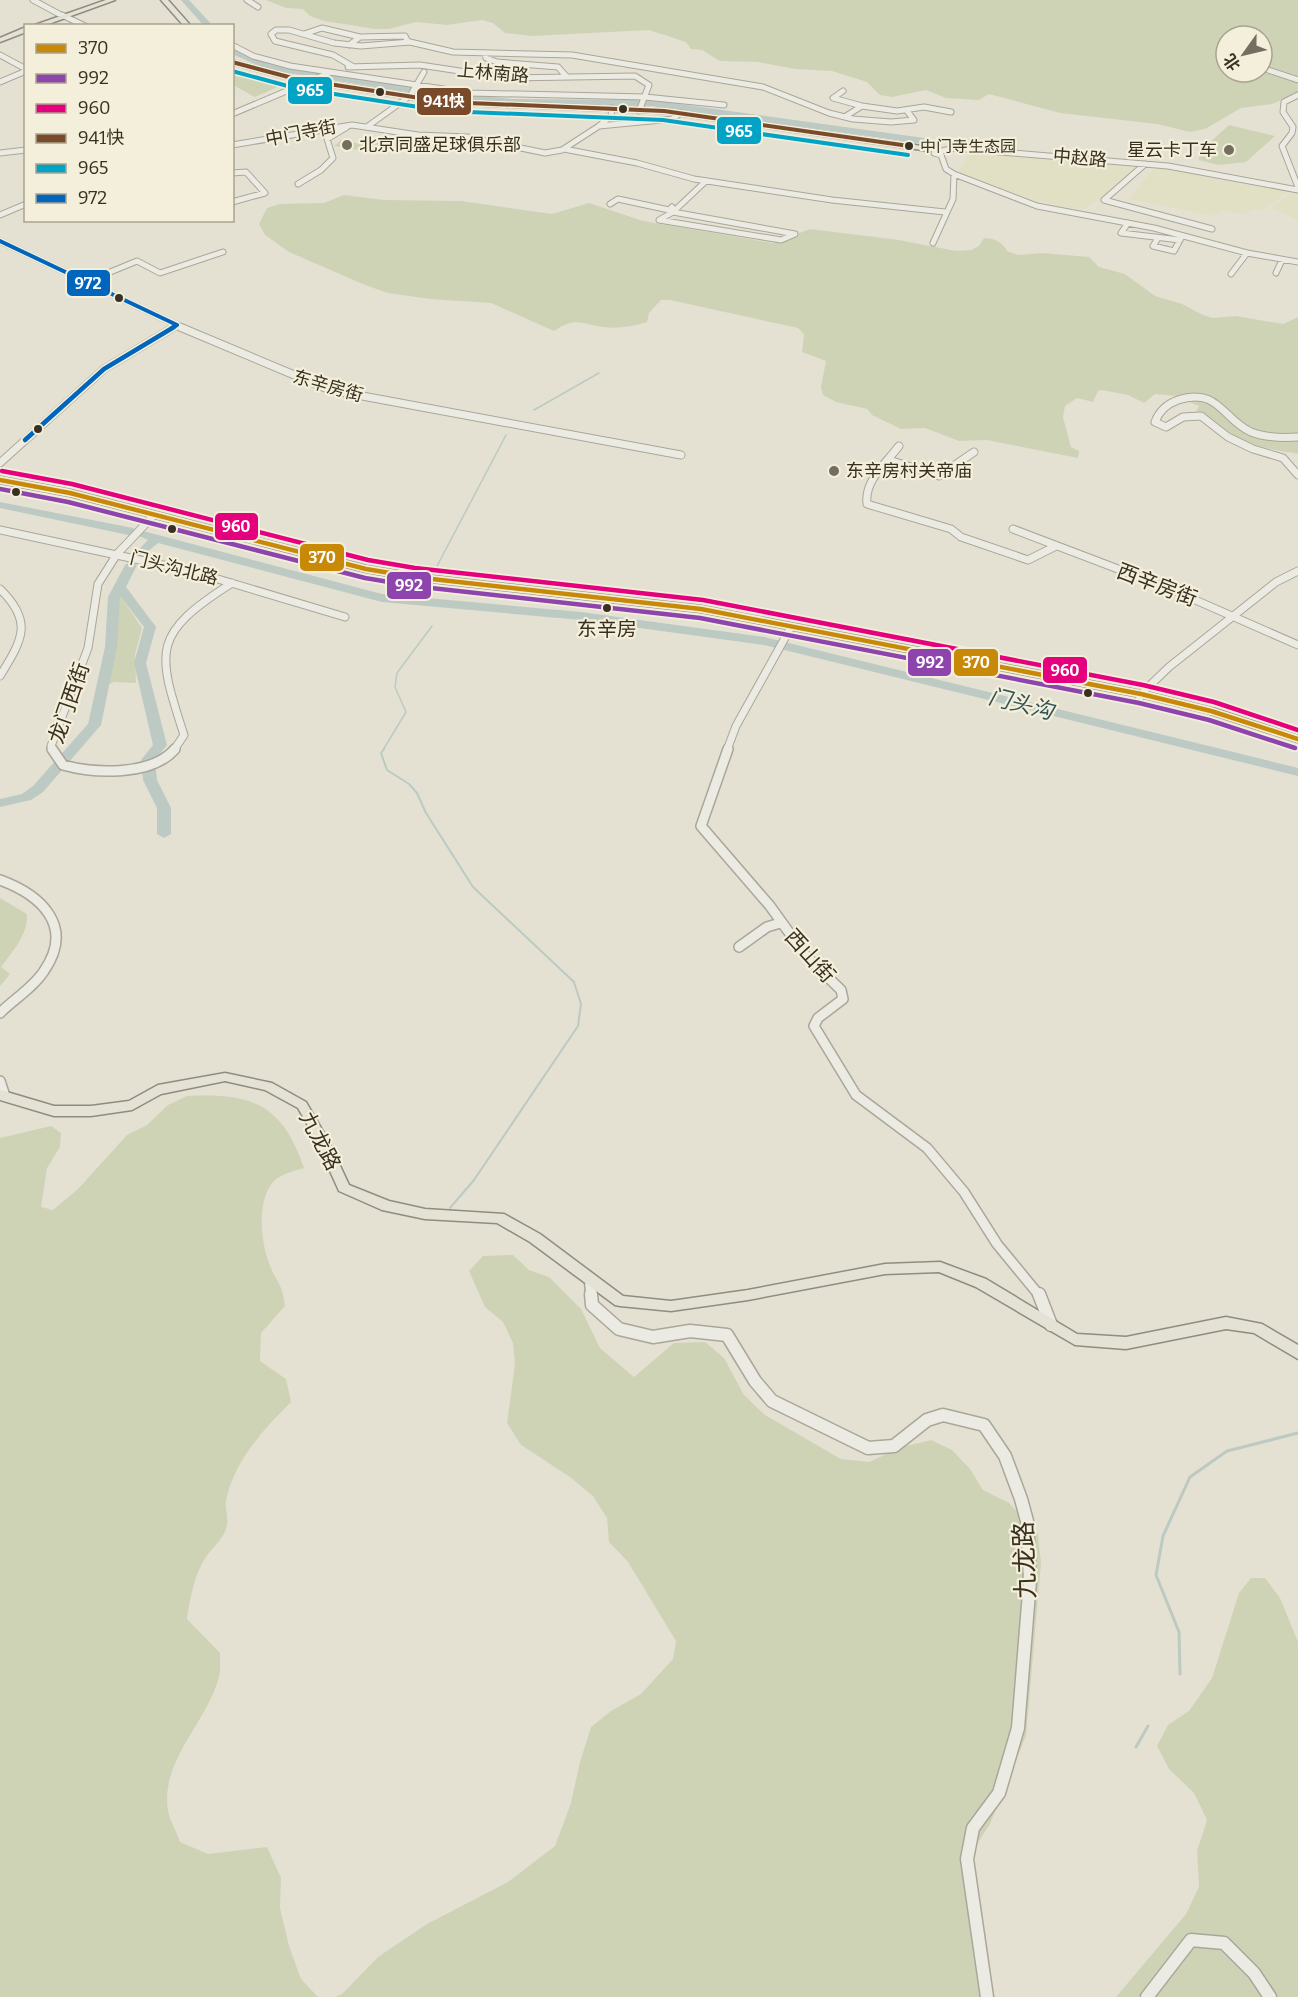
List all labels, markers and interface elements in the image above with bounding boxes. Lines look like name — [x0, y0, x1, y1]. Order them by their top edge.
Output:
legend — [24, 24, 234, 222]
north arrow — [1214, 24, 1274, 84]
text: 370 — [78, 37, 109, 59]
text: 北 — [1220, 50, 1244, 74]
street label: 上林南路 — [456, 59, 530, 87]
text: 992 — [78, 67, 109, 89]
line badge: 965 — [287, 76, 333, 105]
text: 965 — [296, 81, 324, 100]
unlabelled marker — [374, 86, 386, 98]
line badge: 941快 — [416, 87, 472, 116]
text: 941快 — [423, 92, 465, 111]
text: 960 — [78, 97, 111, 119]
unlabelled marker — [617, 103, 629, 115]
street label: 中门寺街 — [264, 115, 338, 151]
line badge: 965 — [716, 116, 762, 145]
text: 965 — [725, 122, 753, 141]
text: 941快 — [78, 127, 124, 149]
place label: 北京同盛足球俱乐部 — [359, 134, 521, 156]
place label: 中门寺生态园 — [920, 137, 1016, 156]
marker: 北京同盛足球俱乐部 — [340, 138, 354, 152]
place label: 星云卡丁车 — [1127, 139, 1217, 161]
marker: 中门寺生态园 — [903, 140, 915, 152]
marker: 星云卡丁车 — [1222, 143, 1236, 157]
street label: 中赵路 — [1052, 145, 1108, 171]
text: 965 — [78, 157, 108, 179]
text: 972 — [78, 187, 107, 209]
line badge: 972 — [66, 269, 111, 297]
text: 972 — [75, 274, 101, 293]
unlabelled marker — [113, 292, 125, 304]
street label: 东辛房街 — [290, 366, 366, 406]
unlabelled marker — [32, 423, 44, 435]
place label: 东辛房村关帝庙 — [846, 460, 972, 482]
marker: 东辛房村关帝庙 — [827, 464, 841, 478]
unlabelled marker — [10, 486, 22, 498]
line badge: 960 — [214, 512, 259, 541]
text: 960 — [221, 517, 251, 536]
unlabelled marker — [166, 523, 178, 535]
line badge: 370 — [299, 543, 345, 572]
street label: 门头沟北路 — [128, 546, 220, 590]
text: 370 — [308, 548, 336, 567]
street label: 西辛房街 — [1113, 558, 1201, 612]
line badge: 992 — [386, 571, 432, 600]
text: 992 — [395, 576, 423, 595]
marker: 东辛房 — [601, 602, 613, 614]
place label: 东辛房 — [577, 617, 637, 641]
line badge: 992 — [907, 648, 952, 677]
line badge: 370 — [953, 648, 999, 677]
text: 992 — [916, 653, 944, 672]
text: 370 — [962, 653, 990, 672]
line badge: 960 — [1042, 656, 1088, 684]
street label: 龙门西街 — [43, 659, 95, 747]
text: 960 — [1050, 661, 1080, 680]
water label: 门头沟 — [986, 683, 1058, 726]
unlabelled marker — [1082, 687, 1094, 699]
street label: 西山街 — [779, 924, 841, 988]
street label: 九龙路 — [294, 1107, 346, 1175]
street label: 九龙路 — [1008, 1520, 1042, 1600]

